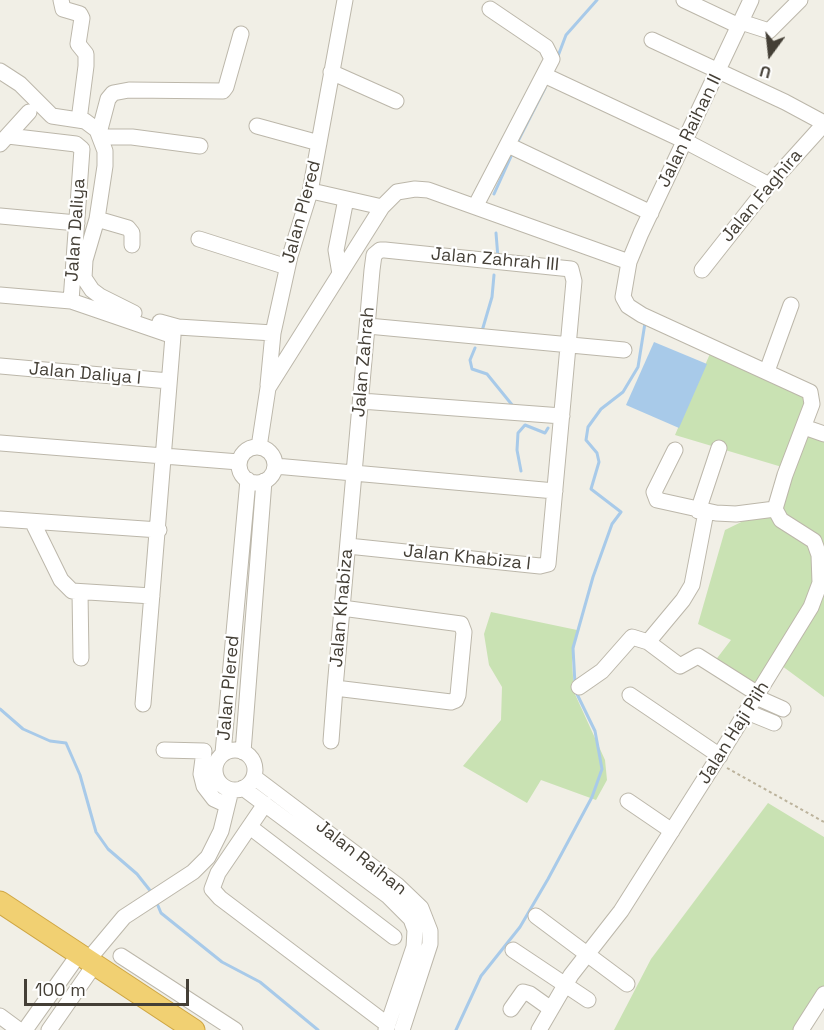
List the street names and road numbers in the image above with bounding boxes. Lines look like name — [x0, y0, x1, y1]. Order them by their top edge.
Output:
street label: Jalan Raihan II — [653, 71, 727, 191]
street label: Jalan Faghira — [717, 145, 807, 247]
street label: Jalan Plered — [278, 158, 326, 266]
street label: Jalan Daliya — [62, 178, 90, 282]
street label: Jalan Zahrah III — [430, 244, 560, 276]
street label: Jalan Zahrah — [348, 306, 380, 418]
street label: Jalan Daliya I — [28, 358, 142, 390]
street label: Jalan Khabiza I — [402, 541, 532, 575]
street label: Jalan Khabiza — [326, 548, 358, 668]
street label: Jalan Plered — [214, 634, 244, 742]
street label: Jalan Haji Piih — [694, 678, 774, 788]
street label: Jalan Raihan — [311, 816, 411, 900]

